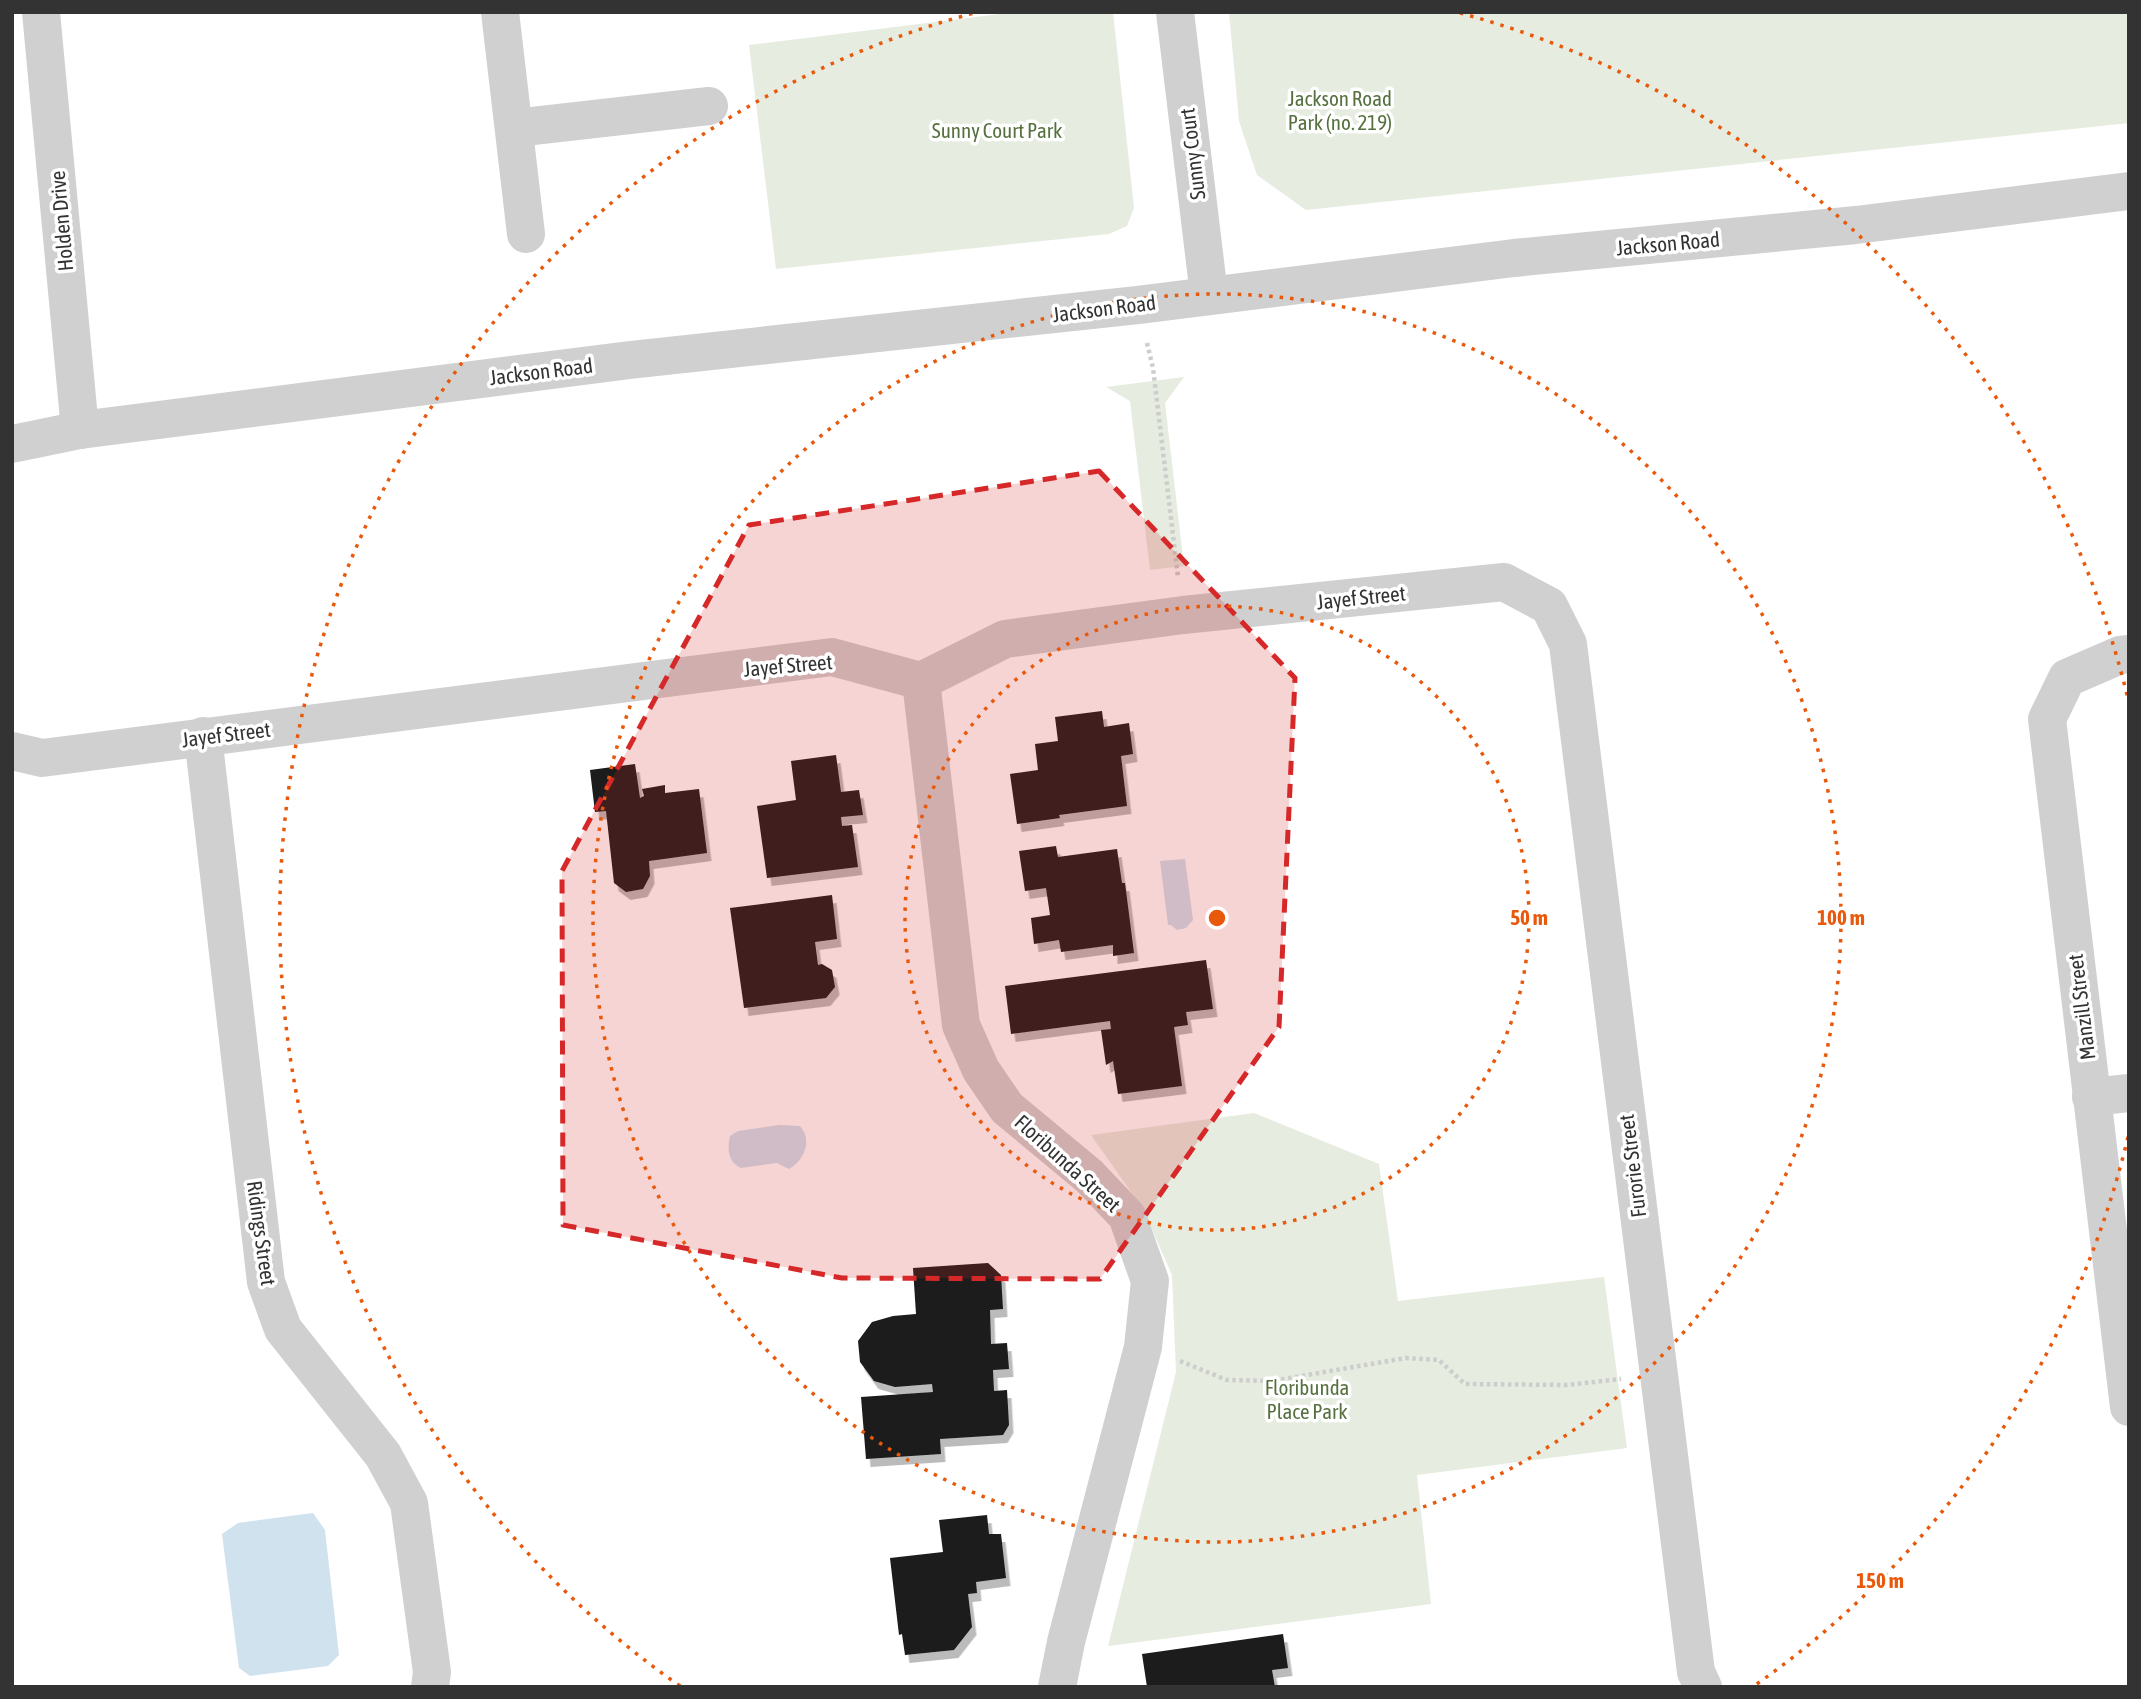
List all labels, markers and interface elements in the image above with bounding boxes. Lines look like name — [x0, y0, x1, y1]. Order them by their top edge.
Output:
park label: Jackson Road Park (no. 219) — [1288, 86, 1392, 134]
street label: Sunny Court — [1174, 107, 1210, 201]
park label: Sunny Court Park — [932, 118, 1062, 142]
street label: Holden Drive — [45, 170, 77, 272]
street label: Jackson Road — [1615, 227, 1721, 259]
street label: Jackson Road — [1051, 290, 1157, 326]
street label: Jackson Road — [488, 353, 594, 389]
street label: Jayef Street — [1315, 580, 1407, 614]
street label: Jayef Street — [743, 649, 833, 681]
street label: Jayef Street — [180, 717, 272, 751]
text: 50 m — [1510, 905, 1548, 929]
text: 100 m — [1817, 905, 1865, 929]
centre of rings — [1205, 906, 1229, 930]
street label: Manzill Street — [2063, 953, 2099, 1061]
street label: Floribunda Street — [1010, 1109, 1126, 1217]
street label: Furorie Street — [1614, 1113, 1650, 1219]
street label: Ridings Street — [243, 1179, 281, 1287]
park label: Floribunda Place Park — [1265, 1375, 1349, 1423]
text: 150 m — [1856, 1568, 1904, 1592]

